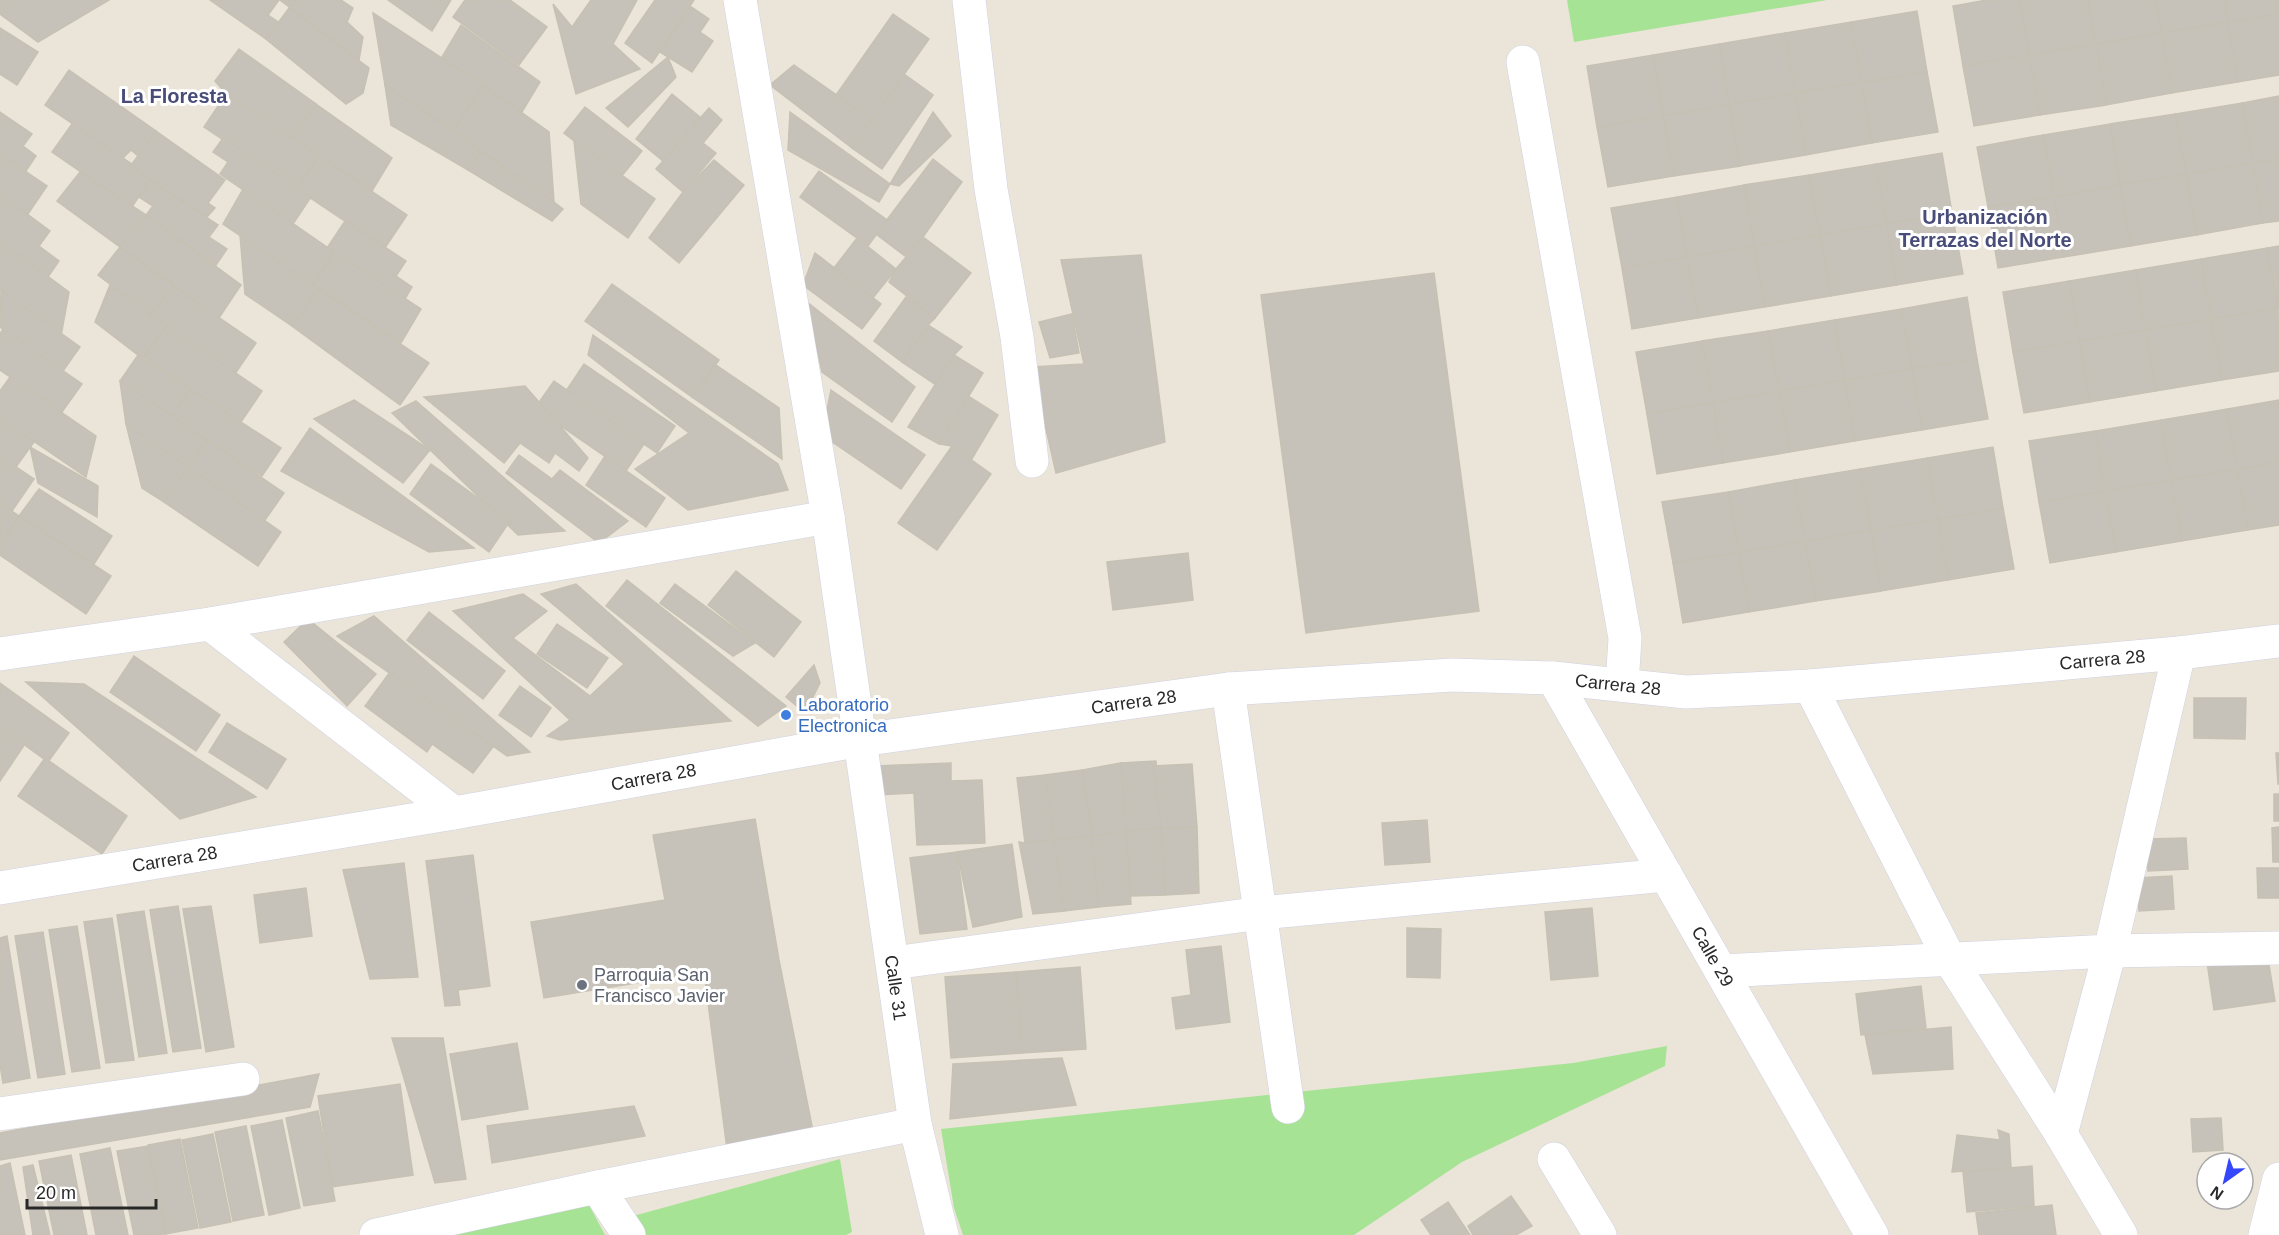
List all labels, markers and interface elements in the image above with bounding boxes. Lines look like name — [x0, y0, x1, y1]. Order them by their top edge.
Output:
district label: La Floresta — [121, 85, 228, 107]
district label: Urbanización Terrazas del Norte — [1898, 206, 2072, 251]
street label: Carrera 28 — [2059, 646, 2146, 674]
street label: Carrera 28 — [1574, 670, 1662, 699]
street label: Carrera 28 — [1090, 686, 1178, 718]
place label: Laboratorio Electronica — [798, 695, 889, 736]
marker: Laboratorio Electronica — [779, 708, 793, 722]
street label: Carrera 28 — [610, 760, 698, 795]
street label: Carrera 28 — [131, 842, 219, 876]
street label: Calle 29 — [1687, 923, 1738, 990]
street label: Calle 31 — [881, 954, 910, 1022]
place label: Parroquia San Francisco Javier — [594, 965, 725, 1006]
marker: Parroquia San Francisco Javier — [575, 978, 589, 992]
north arrow — [2195, 1151, 2255, 1211]
scale bar — [27, 1172, 156, 1210]
text: 20 m — [36, 1183, 76, 1203]
text: N — [2207, 1183, 2226, 1203]

